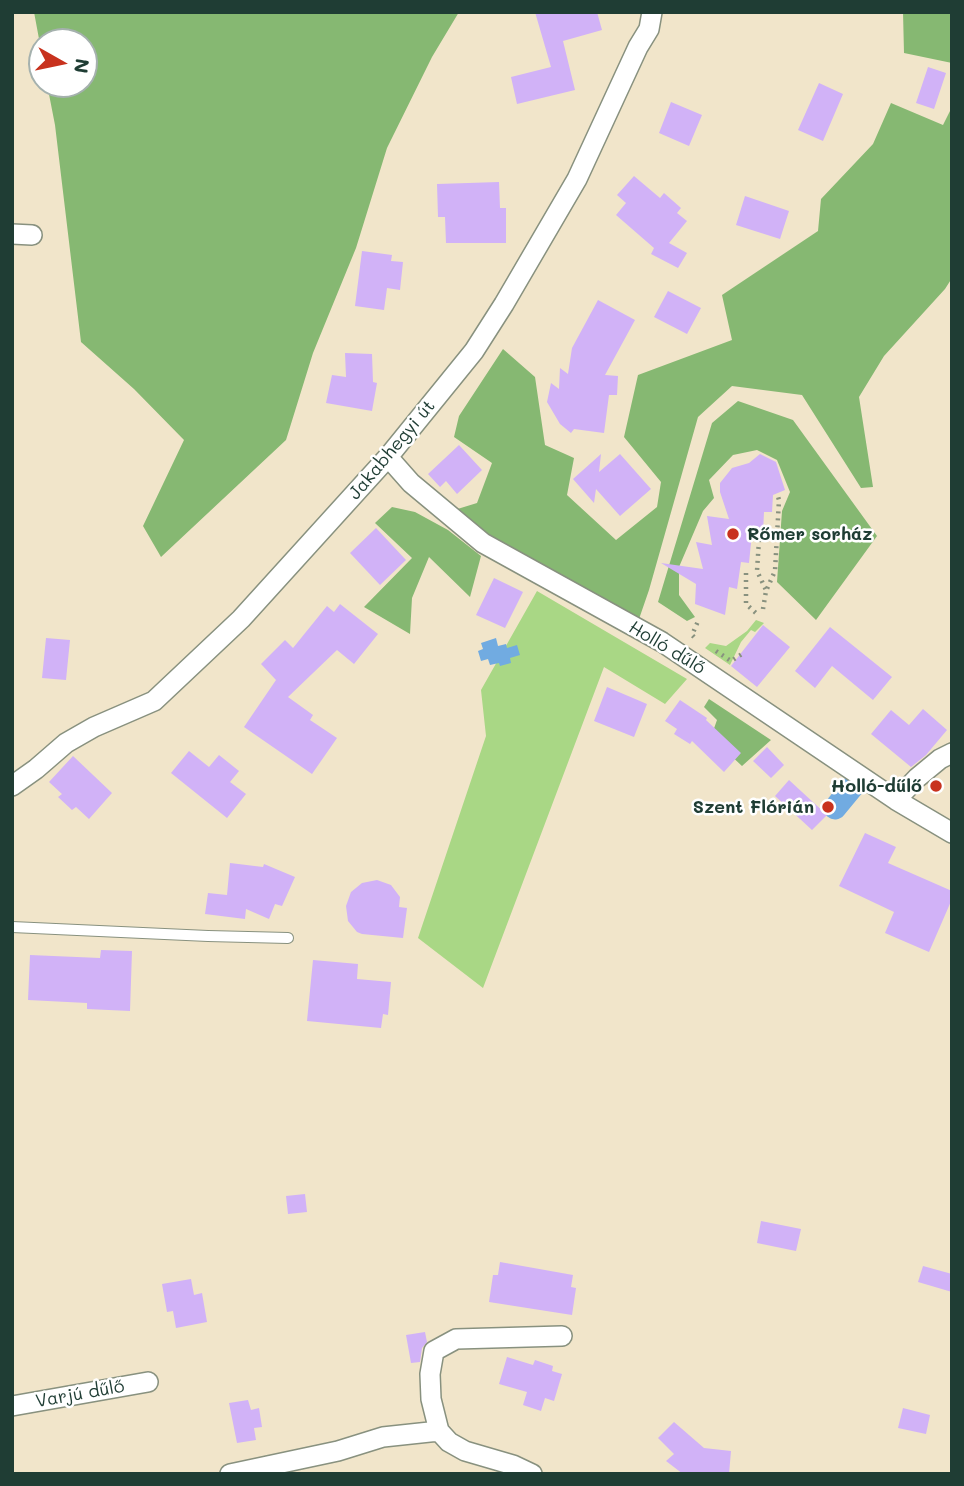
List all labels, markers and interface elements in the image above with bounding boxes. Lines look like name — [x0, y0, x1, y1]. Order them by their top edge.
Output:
north arrow — [28, 28, 98, 98]
text: N — [69, 57, 96, 75]
street label: Jakabhegyi út — [344, 396, 440, 504]
place label: Rőmer sorház — [747, 523, 872, 545]
marker: Rőmer sorház — [725, 526, 741, 542]
street label: Holló dűlő — [625, 617, 709, 679]
place label: Holló-dűlő — [831, 775, 922, 797]
marker: Holló-dűlő — [928, 778, 944, 794]
place label: Szent Flórián — [693, 796, 814, 818]
marker: Szent Flórián — [820, 799, 836, 815]
street label: Varjú dűlő — [34, 1376, 126, 1412]

